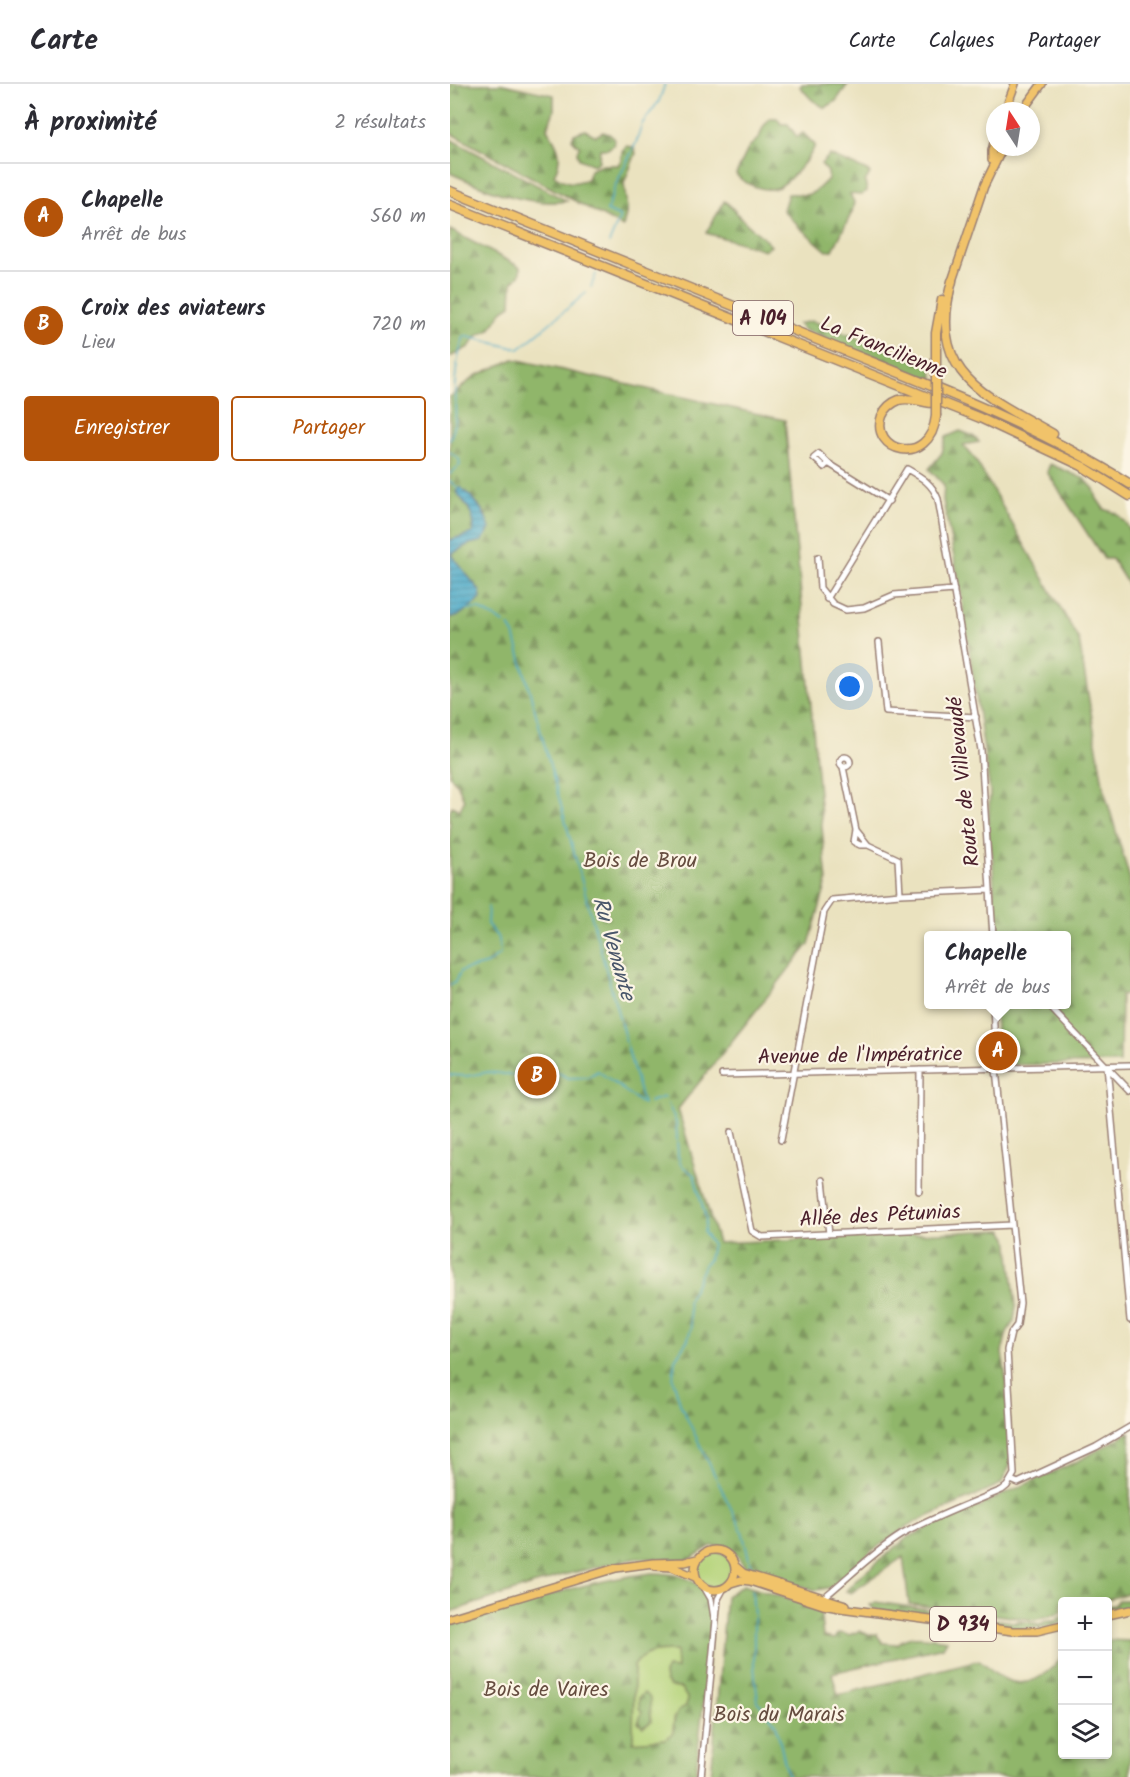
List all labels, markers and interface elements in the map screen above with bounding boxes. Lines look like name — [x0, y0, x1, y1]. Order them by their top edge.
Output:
text: Carte — [30, 19, 98, 64]
text: Carte — [848, 25, 895, 58]
text: Calques — [928, 25, 994, 58]
text: Partager — [1027, 25, 1100, 58]
text: À proximité — [24, 102, 156, 144]
north arrow — [986, 102, 1040, 156]
text: 2 résultats — [335, 107, 426, 139]
text: Chapelle — [81, 184, 163, 219]
text: A — [37, 201, 50, 233]
text: 560 m — [370, 201, 426, 233]
text: Arrêt de bus — [81, 219, 187, 251]
text: Croix des aviateurs — [81, 292, 266, 327]
road number: A 104 — [733, 301, 793, 335]
street label: La Francilienne — [815, 308, 952, 389]
text: B — [37, 309, 50, 341]
text: 720 m — [371, 309, 426, 341]
text: Lieu — [81, 327, 115, 359]
button: Enregistrer — [24, 396, 219, 461]
button: Partager — [231, 396, 426, 461]
your location — [835, 672, 864, 701]
street label: Route de Villevaudé — [939, 694, 990, 868]
park label: Bois de Brou — [583, 845, 697, 878]
water label: Ru Venante — [581, 893, 645, 1006]
popup — [924, 931, 1071, 1009]
text: Chapelle — [945, 937, 1027, 972]
text: Arrêt de bus — [945, 972, 1050, 1004]
pin: A — [978, 1028, 1018, 1074]
street label: Avenue de l'Impératrice — [757, 1038, 963, 1075]
pin: B — [518, 1054, 556, 1098]
street label: Allée des Pétunias — [799, 1196, 961, 1237]
map controls — [1058, 1597, 1112, 1759]
button: + — [1058, 1597, 1112, 1651]
road number: D 934 — [930, 1607, 996, 1641]
button: − — [1058, 1651, 1112, 1705]
park label: Bois de Vaires — [484, 1674, 609, 1707]
park label: Bois du Marais — [713, 1699, 845, 1732]
button: layers — [1058, 1705, 1112, 1759]

